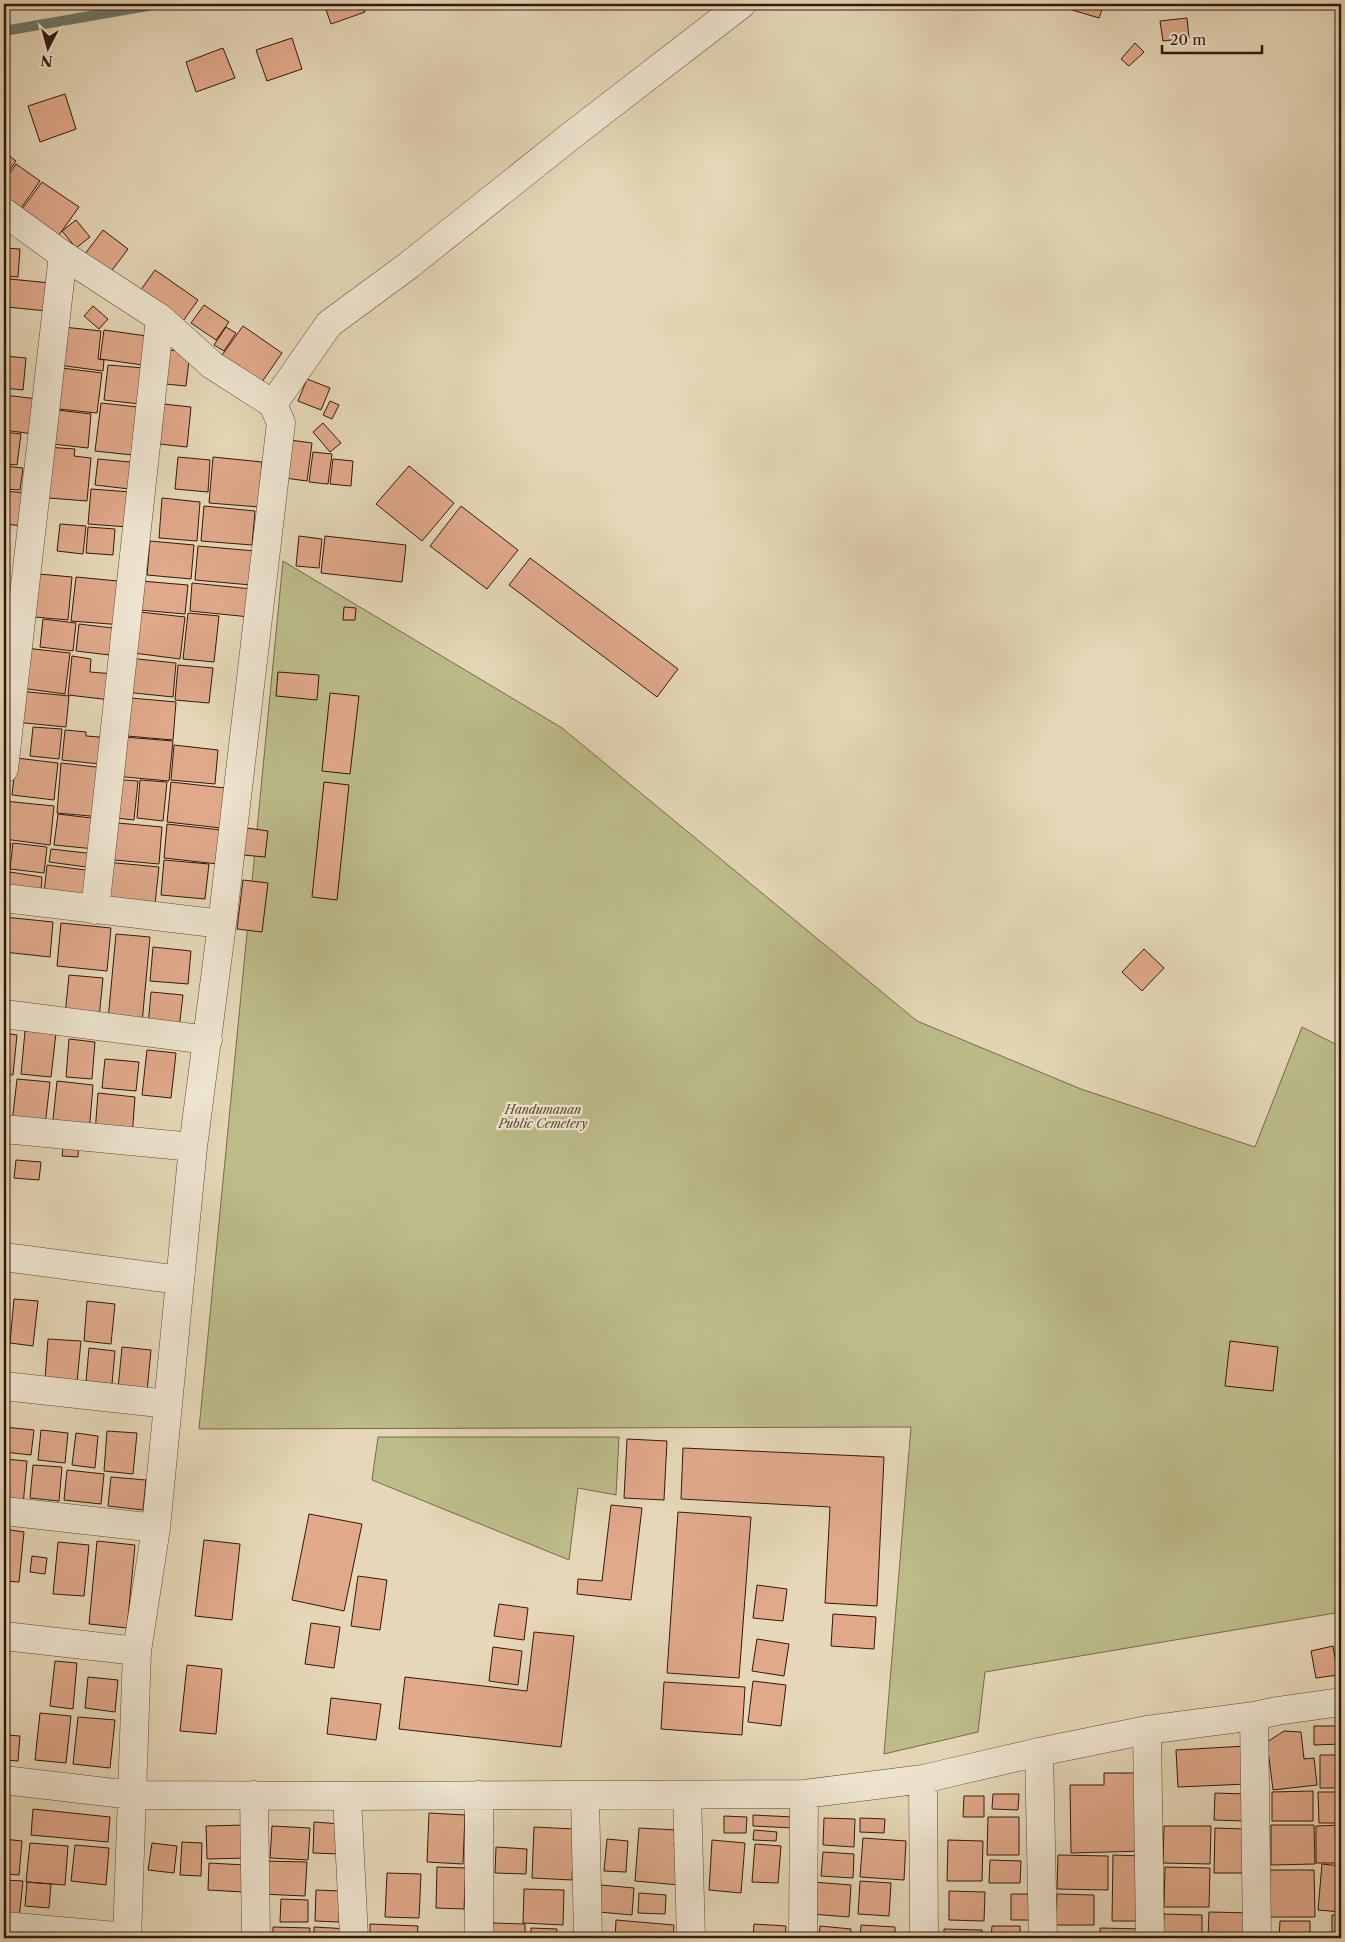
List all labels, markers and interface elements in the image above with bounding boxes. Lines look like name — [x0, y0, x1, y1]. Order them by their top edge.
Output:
north arrow — [22, 22, 72, 72]
scale bar — [1162, 22, 1262, 54]
text: 20 m — [1170, 30, 1206, 49]
text: N — [40, 51, 54, 71]
park label: Handumanan Public Cemetery — [498, 1102, 587, 1131]

